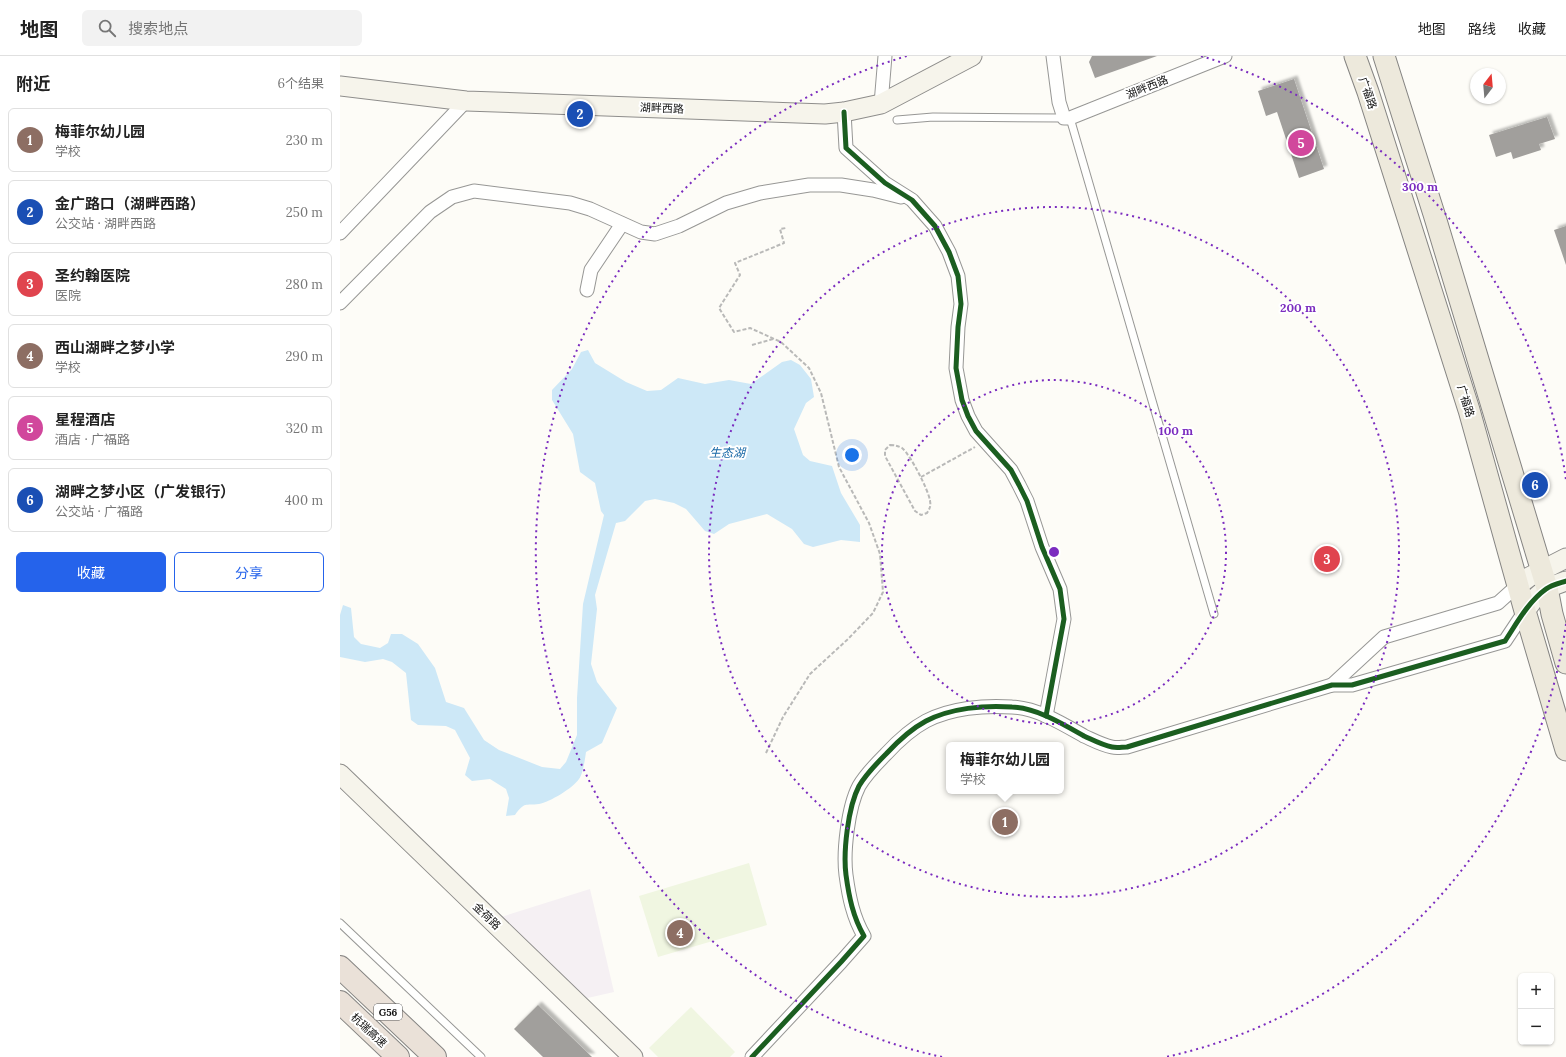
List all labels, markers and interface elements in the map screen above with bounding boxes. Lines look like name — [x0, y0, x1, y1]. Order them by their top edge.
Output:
search box — [82, 10, 362, 46]
text: 地图 — [20, 17, 58, 41]
icon: search — [96, 17, 118, 39]
text: 搜索地点 — [128, 19, 188, 38]
text: 地图 — [1418, 20, 1446, 38]
text: 路线 — [1468, 20, 1496, 38]
text: 收藏 — [1518, 20, 1546, 38]
north arrow — [1470, 68, 1506, 104]
street label: 湖畔西路 — [1124, 72, 1170, 102]
text: 附近 — [16, 73, 50, 95]
text: 6个结果 — [277, 75, 324, 92]
street label: 广福路 — [1356, 75, 1380, 111]
pin: 2 — [567, 99, 593, 129]
street label: 湖畔西路 — [640, 100, 684, 116]
text: 梅菲尔幼儿园 — [55, 122, 145, 141]
pin: 5 — [1288, 128, 1314, 158]
text: 1 — [27, 132, 33, 149]
text: 230 m — [286, 132, 323, 149]
text: 学校 — [55, 143, 81, 160]
text: 300 m — [1402, 179, 1438, 194]
text: 金广路口（湖畔西路） — [55, 194, 205, 213]
text: 2 — [27, 204, 33, 221]
text: 250 m — [286, 204, 323, 221]
text: 公交站 · 湖畔西路 — [55, 215, 156, 232]
text: 圣约翰医院 — [55, 266, 130, 285]
text: 3 — [26, 276, 34, 293]
text: 280 m — [286, 276, 323, 293]
text: 医院 — [55, 287, 81, 304]
text: 200 m — [1280, 300, 1316, 315]
text: 西山湖畔之梦小学 — [55, 338, 175, 357]
text: 4 — [26, 348, 34, 365]
text: 290 m — [285, 348, 323, 365]
text: 学校 — [55, 359, 81, 376]
street label: 广福路 — [1454, 383, 1478, 419]
text: 星程酒店 — [55, 410, 115, 429]
text: 5 — [26, 420, 34, 437]
text: 320 m — [286, 420, 323, 437]
text: 100 m — [1159, 423, 1193, 438]
text: 酒店 · 广福路 — [55, 431, 130, 448]
water label: 生态湖 — [709, 445, 747, 460]
your location — [842, 445, 862, 465]
pin: 6 — [1522, 470, 1548, 500]
text: 湖畔之梦小区（广发银行） — [55, 482, 235, 501]
text: 6 — [26, 492, 34, 509]
text: 400 m — [285, 492, 323, 509]
text: 公交站 · 广福路 — [55, 503, 143, 520]
pin: 3 — [1314, 544, 1340, 574]
centre of rings — [1047, 545, 1061, 559]
button: 收藏 — [16, 552, 166, 592]
button: 分享 — [174, 552, 324, 592]
popup — [946, 742, 1064, 794]
text: 梅菲尔幼儿园 — [960, 750, 1050, 769]
text: 学校 — [960, 771, 986, 788]
pin: 1 — [992, 807, 1018, 837]
street label: 金荷路 — [470, 900, 504, 932]
pin: 4 — [667, 918, 693, 948]
map controls — [1518, 973, 1554, 1045]
button: + — [1518, 973, 1554, 1009]
road number: G56 — [374, 1004, 402, 1020]
button: − — [1518, 1009, 1554, 1045]
street label: 杭瑞高速 — [348, 1010, 390, 1050]

